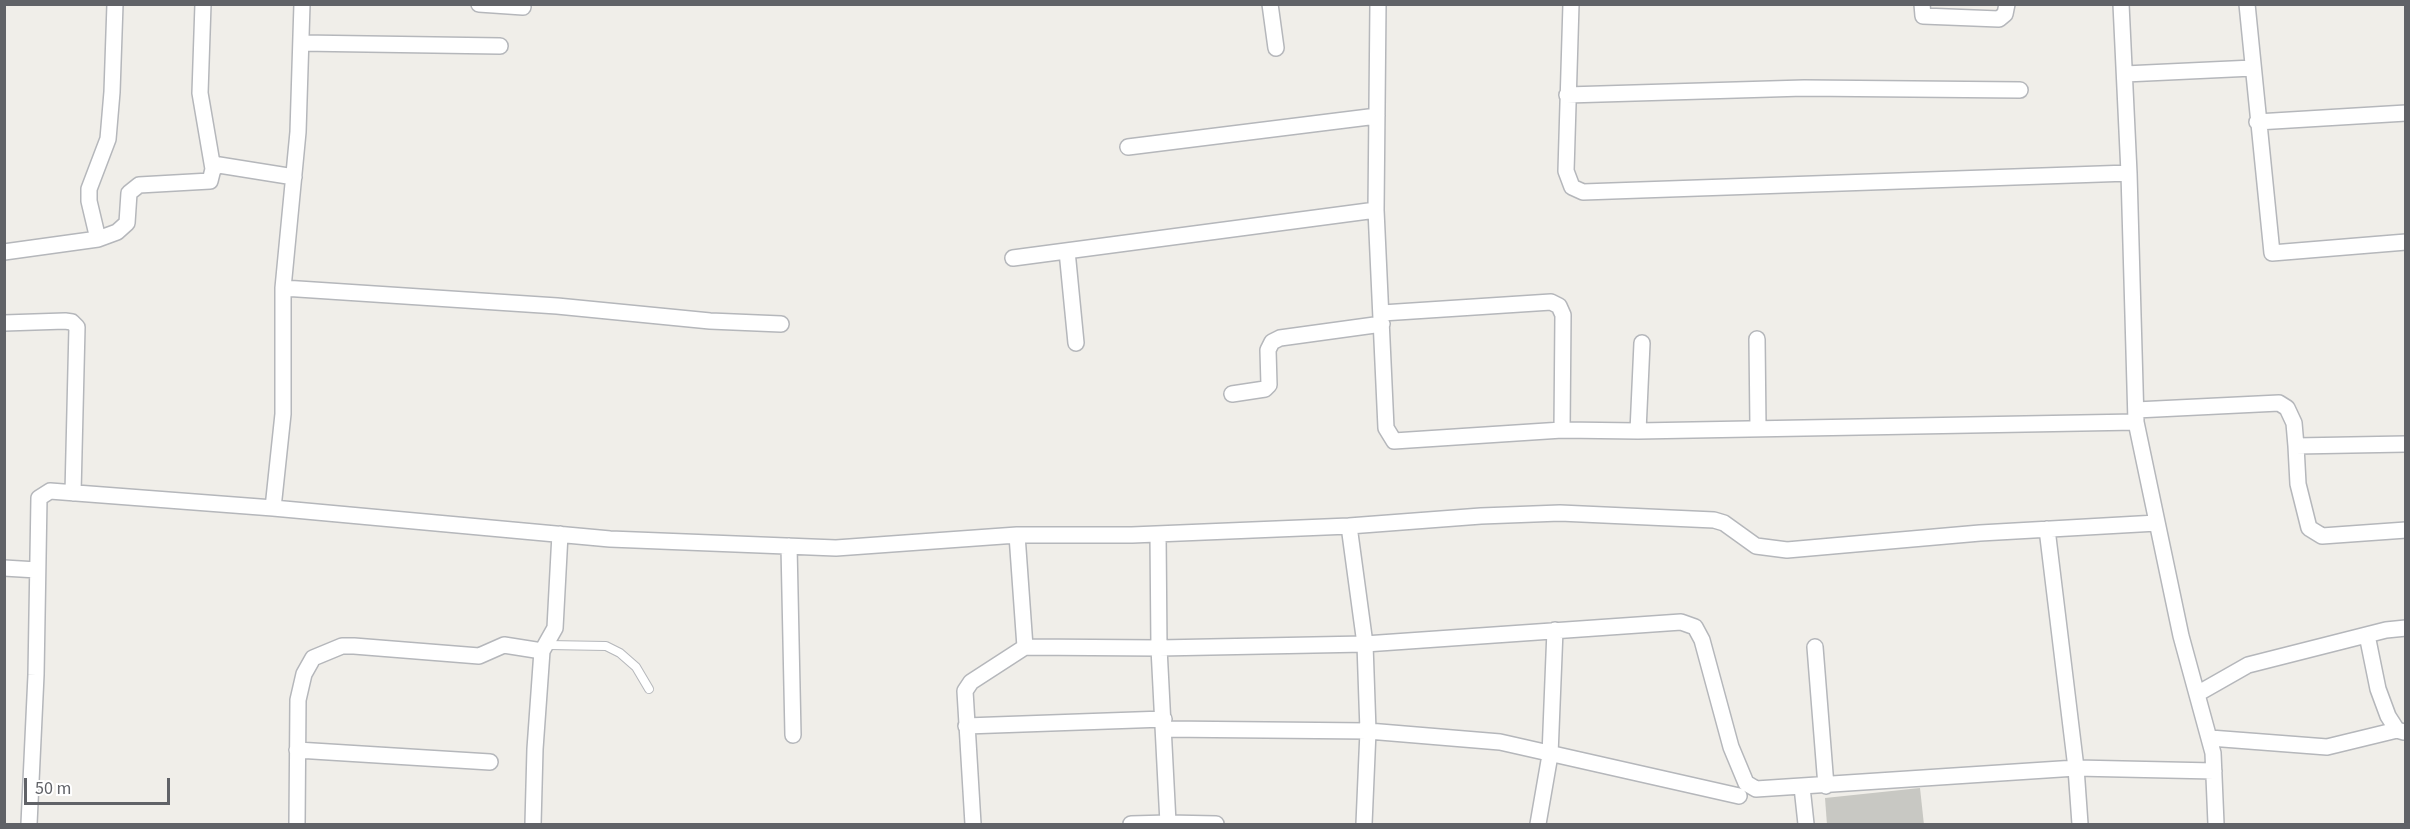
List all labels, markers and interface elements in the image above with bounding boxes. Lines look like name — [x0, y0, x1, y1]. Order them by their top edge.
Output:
scale bar — [27, 766, 172, 804]
text: 50 m — [35, 776, 71, 801]

